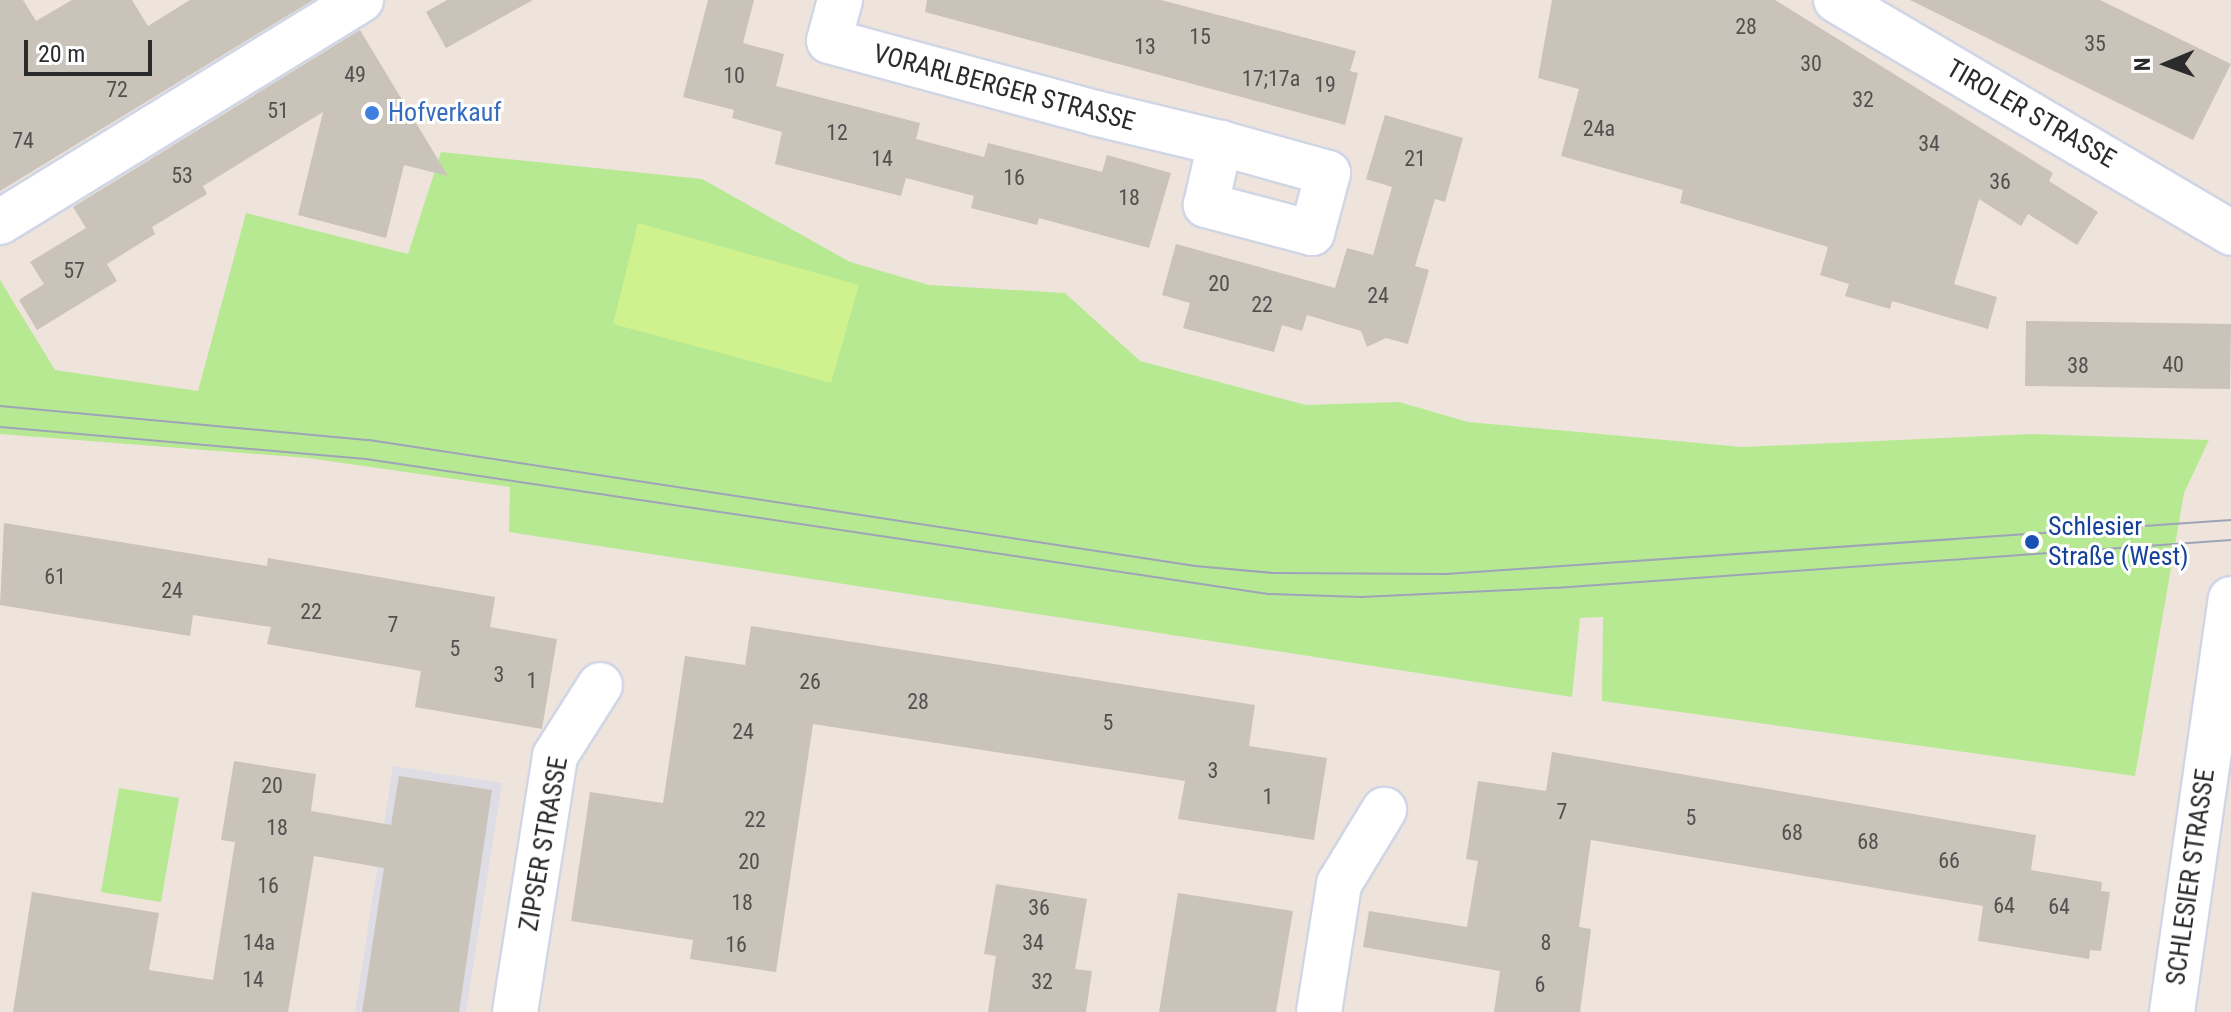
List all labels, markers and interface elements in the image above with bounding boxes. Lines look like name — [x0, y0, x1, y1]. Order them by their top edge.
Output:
house number: 28 — [1735, 14, 1757, 40]
scale bar — [28, 24, 156, 74]
house number: 15 — [1189, 24, 1211, 50]
north arrow — [2127, 24, 2207, 104]
house number: 35 — [2084, 31, 2106, 57]
house number: 13 — [1134, 34, 1156, 60]
street label: VORARLBERGER STRASSE — [870, 38, 1138, 138]
text: 20 m — [38, 40, 85, 68]
house number: 30 — [1800, 51, 1822, 77]
street label: TIROLER STRASSE — [1941, 53, 2121, 175]
text: N — [2130, 57, 2155, 71]
house number: 49 — [344, 62, 366, 88]
house number: 10 — [723, 63, 745, 89]
house number: 17;17a — [1242, 66, 1300, 92]
house number: 19 — [1314, 72, 1336, 98]
house number: 72 — [106, 77, 128, 103]
house number: 32 — [1852, 87, 1874, 113]
place label: Hofverkauf — [388, 97, 501, 129]
house number: 51 — [267, 98, 289, 124]
marker: Hofverkauf — [363, 104, 381, 122]
house number: 24a — [1583, 116, 1615, 142]
house number: 12 — [826, 120, 848, 146]
house number: 74 — [12, 128, 34, 154]
house number: 34 — [1918, 131, 1940, 157]
house number: 14 — [871, 146, 893, 172]
house number: 21 — [1404, 146, 1426, 172]
house number: 53 — [171, 163, 193, 189]
house number: 16 — [1003, 165, 1025, 191]
house number: 36 — [1989, 169, 2011, 195]
house number: 18 — [1118, 185, 1140, 211]
house number: 57 — [63, 258, 85, 284]
house number: 20 — [1208, 271, 1230, 297]
house number: 24 — [1367, 283, 1389, 309]
house number: 22 — [1251, 292, 1273, 318]
house number: 40 — [2162, 352, 2184, 378]
house number: 38 — [2067, 353, 2089, 379]
place label: Schlesier Straße (West) — [2048, 511, 2189, 572]
marker: Schlesier Straße (West) — [2023, 533, 2041, 551]
house number: 61 — [44, 564, 66, 590]
house number: 24 — [161, 578, 183, 604]
house number: 22 — [300, 599, 322, 625]
house number: 7 — [388, 612, 398, 638]
house number: 5 — [450, 636, 460, 662]
house number: 3 — [494, 662, 504, 688]
house number: 1 — [527, 668, 537, 694]
house number: 26 — [799, 669, 821, 695]
house number: 28 — [907, 689, 929, 715]
house number: 5 — [1103, 710, 1113, 736]
house number: 24 — [732, 719, 754, 745]
street label: ZIPSER STRASSE — [513, 754, 575, 934]
house number: 3 — [1208, 758, 1218, 784]
street label: SCHLESIER STRASSE — [2160, 767, 2222, 987]
house number: 20 — [261, 773, 283, 799]
house number: 1 — [1263, 784, 1273, 810]
house number: 7 — [1557, 799, 1567, 825]
house number: 5 — [1686, 805, 1696, 831]
house number: 22 — [744, 807, 766, 833]
house number: 18 — [266, 815, 288, 841]
house number: 68 — [1781, 820, 1803, 846]
house number: 68 — [1857, 829, 1879, 855]
house number: 66 — [1938, 848, 1960, 874]
house number: 20 — [738, 849, 760, 875]
house number: 16 — [257, 873, 279, 899]
house number: 18 — [731, 890, 753, 916]
house number: 64 — [1993, 893, 2015, 919]
house number: 64 — [2048, 894, 2070, 920]
house number: 36 — [1028, 895, 1050, 921]
house number: 14a — [243, 930, 275, 956]
house number: 34 — [1022, 930, 1044, 956]
house number: 8 — [1541, 930, 1551, 956]
house number: 16 — [725, 932, 747, 958]
house number: 14 — [242, 967, 264, 993]
house number: 32 — [1031, 969, 1053, 995]
house number: 6 — [1535, 972, 1545, 998]

